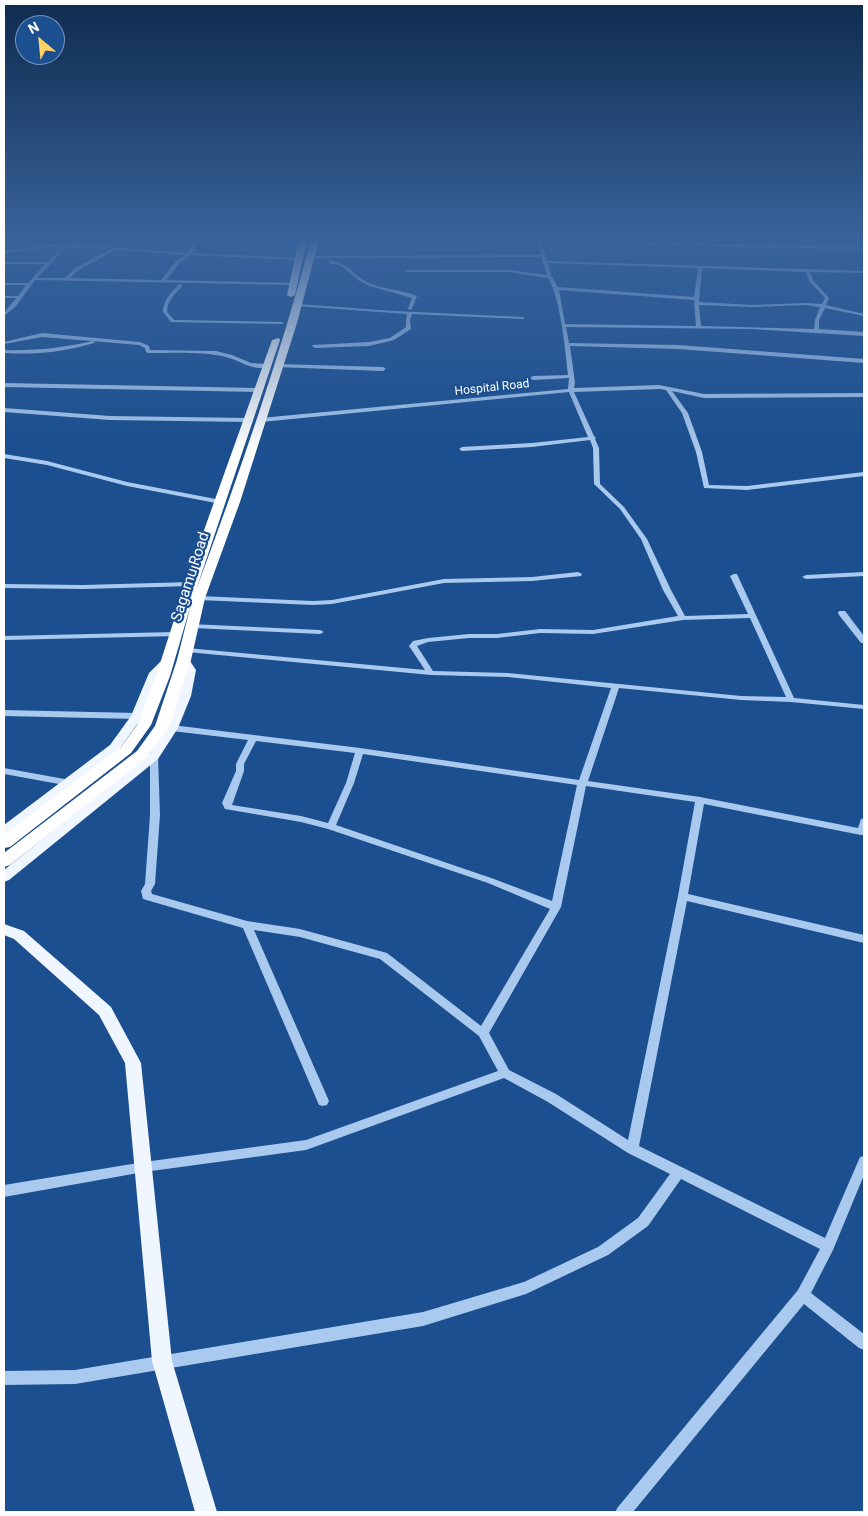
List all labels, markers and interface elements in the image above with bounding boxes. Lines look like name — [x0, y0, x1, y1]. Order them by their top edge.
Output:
north arrow — [15, 15, 65, 65]
text: N — [25, 18, 42, 37]
street label: Hospital Road — [454, 377, 530, 399]
street label: Sagamu Road — [168, 530, 214, 624]

